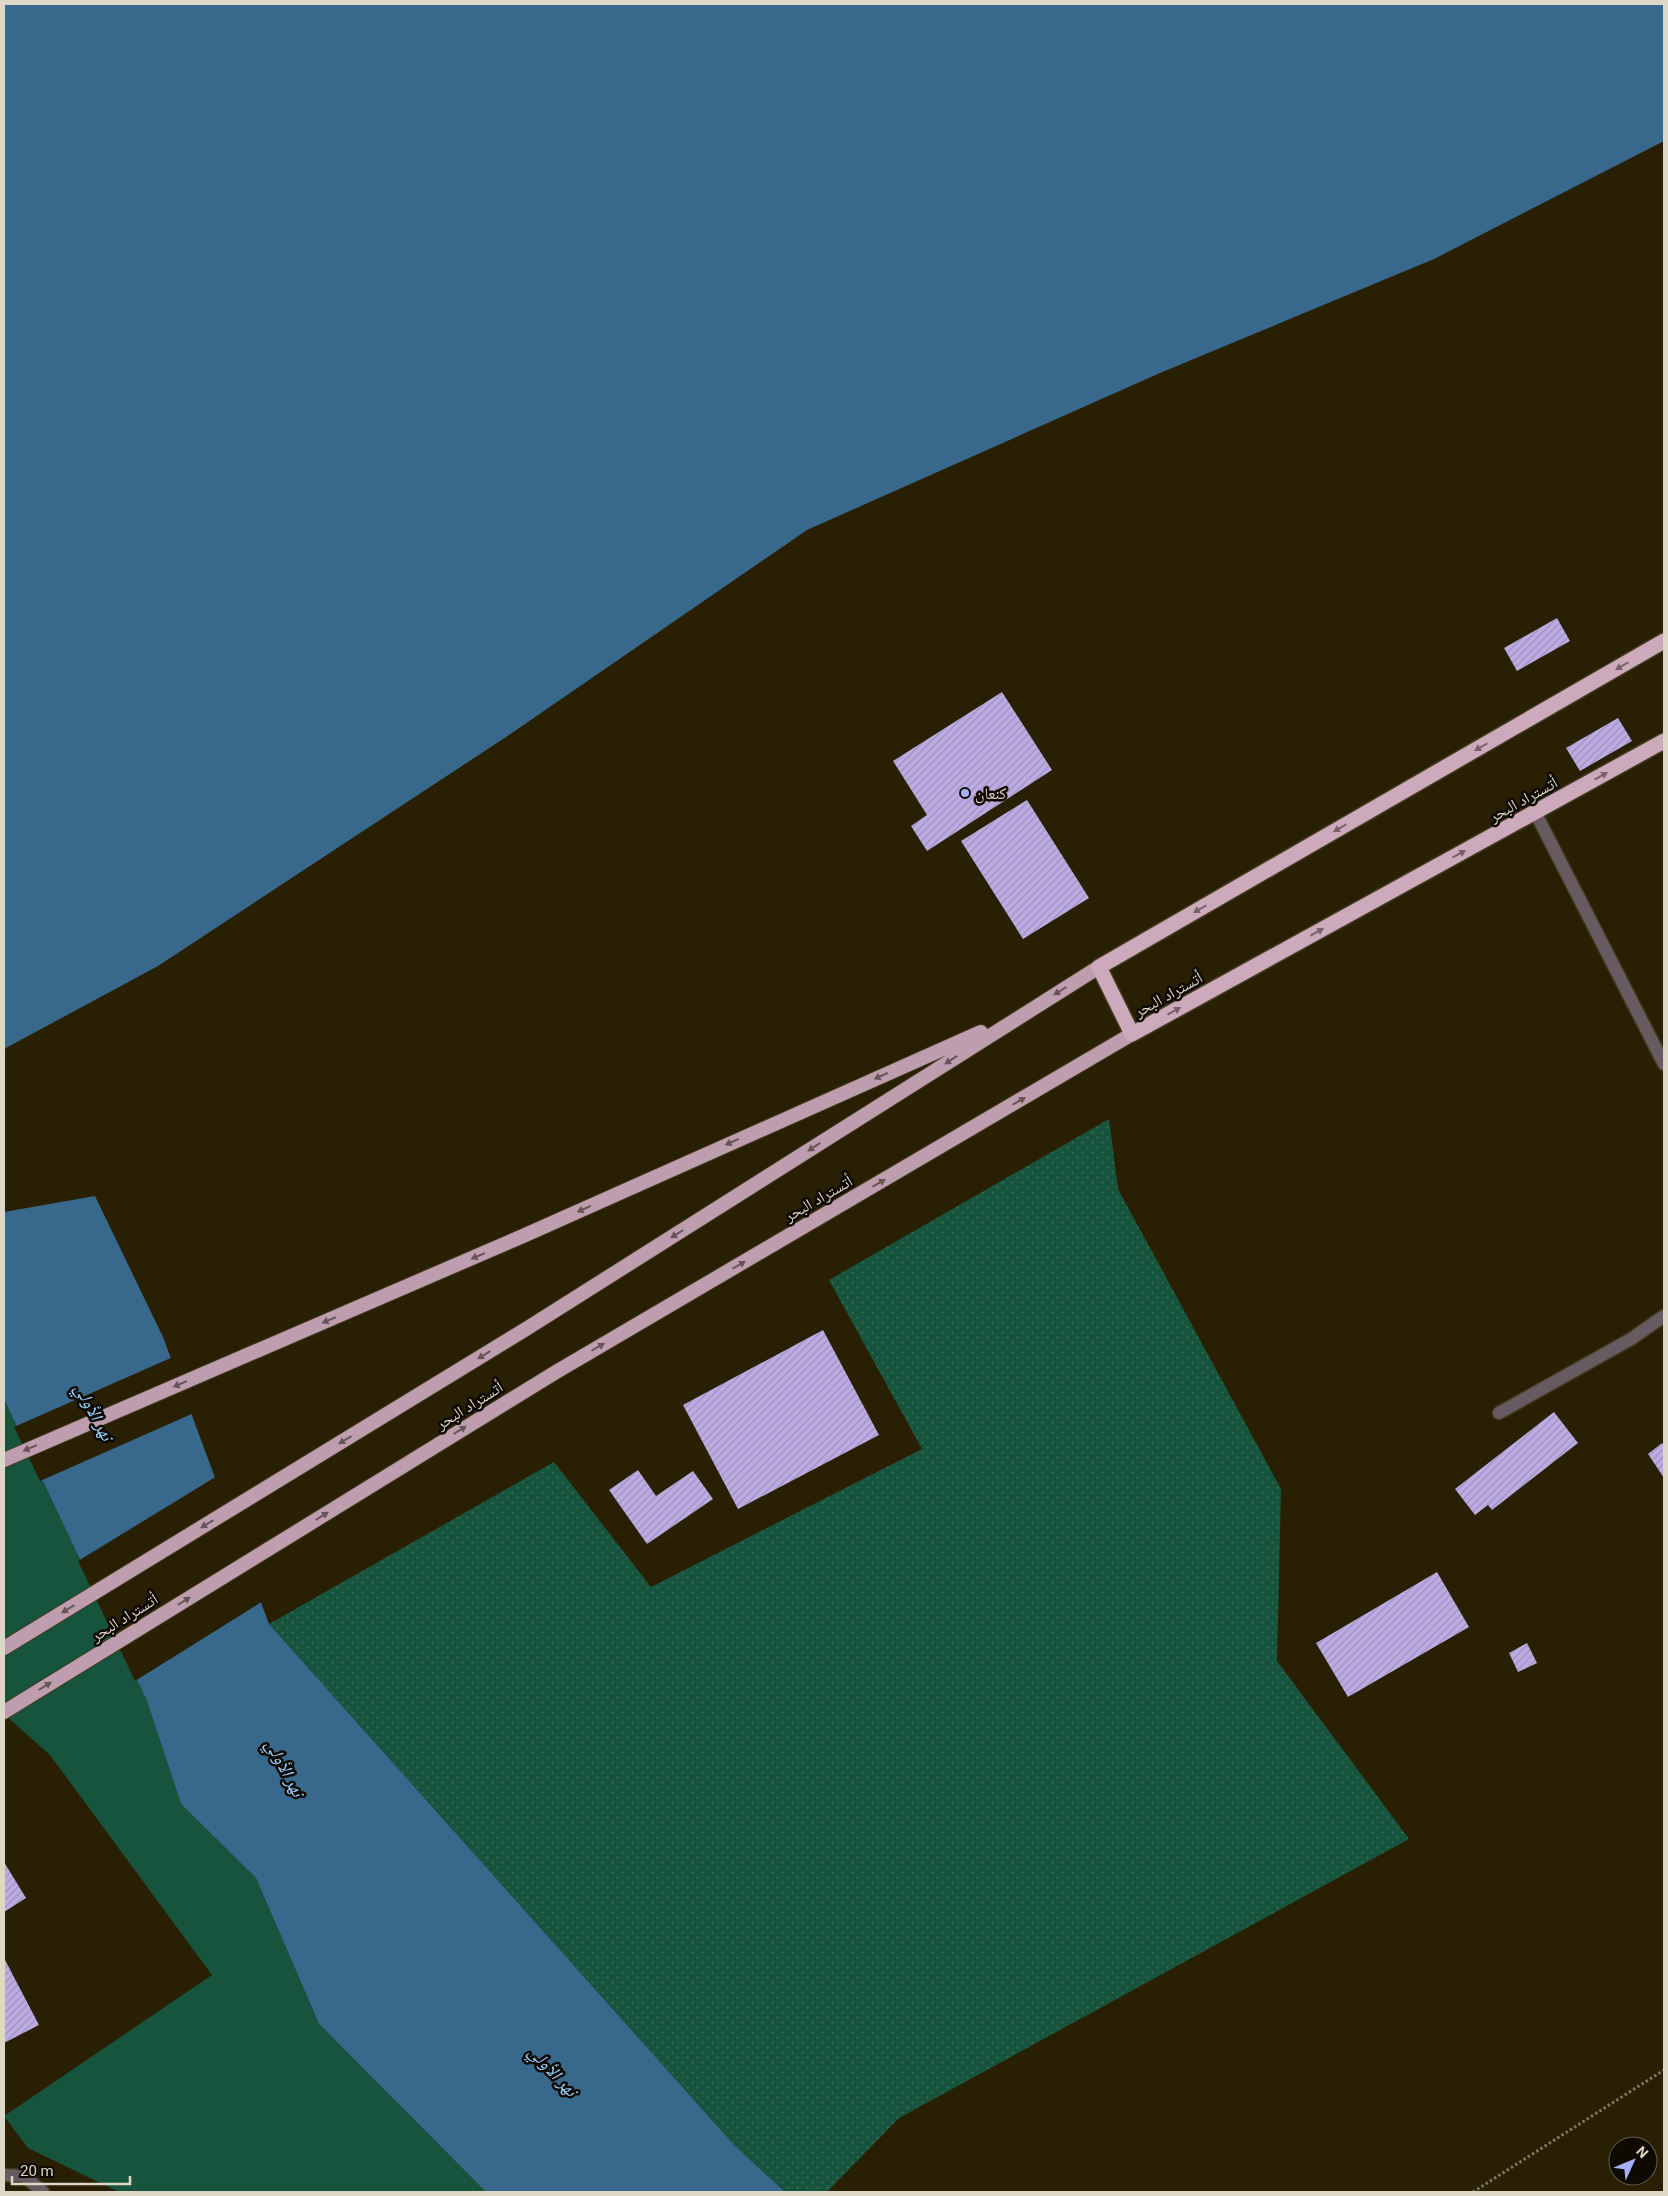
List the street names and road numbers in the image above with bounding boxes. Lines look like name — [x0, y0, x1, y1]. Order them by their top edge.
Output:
street label: أتستراد البحر — [1485, 773, 1561, 827]
street label: أتستراد البحر — [1130, 968, 1206, 1022]
street label: أتستراد البحر — [780, 1171, 856, 1226]
street label: أتستراد البحر — [431, 1377, 506, 1434]
street label: أتستراد البحر — [86, 1589, 161, 1646]

